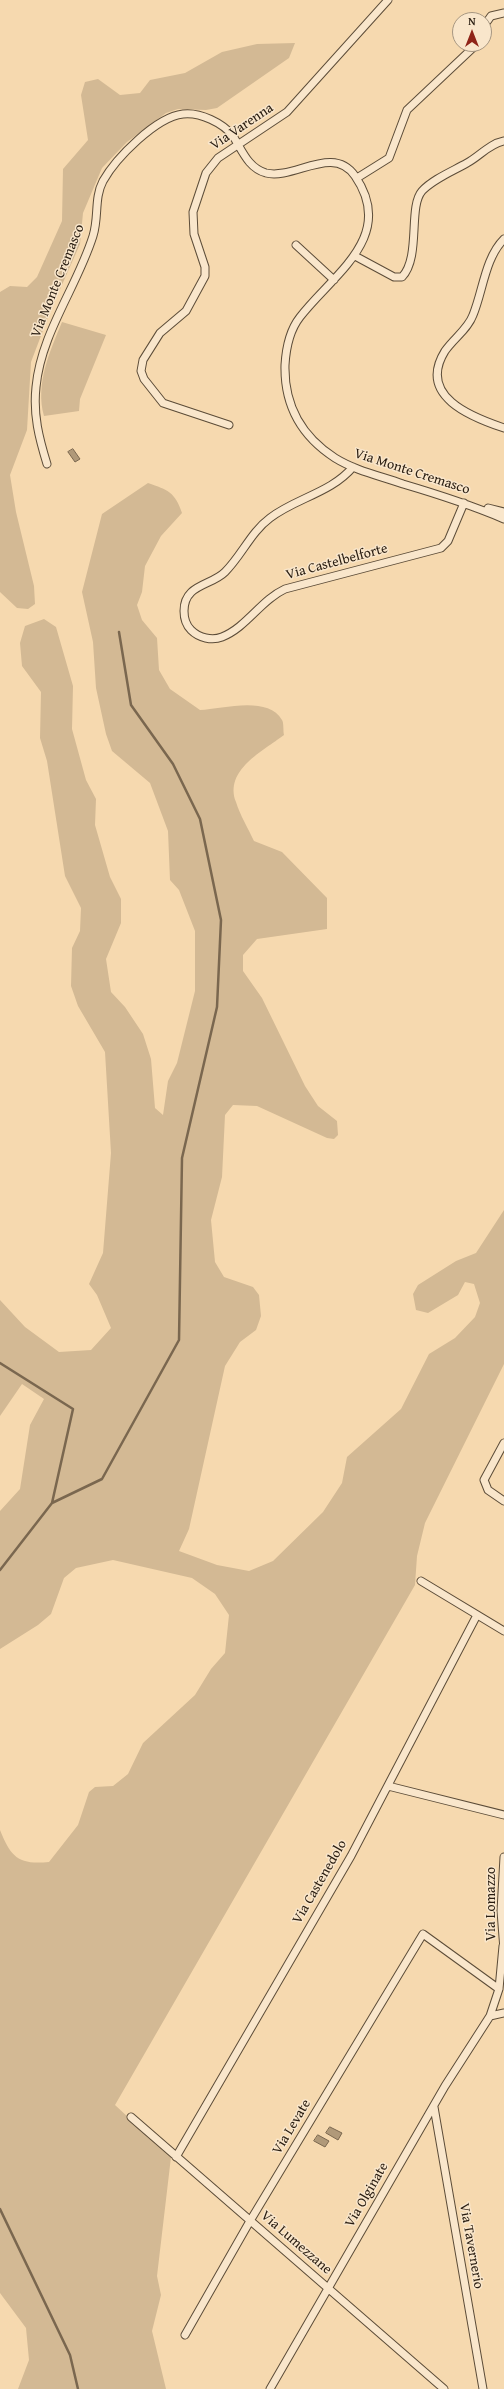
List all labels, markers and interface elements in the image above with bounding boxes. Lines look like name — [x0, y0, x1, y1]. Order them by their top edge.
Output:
north arrow — [452, 12, 492, 52]
text: N — [468, 13, 476, 29]
street label: Via Varenna — [207, 100, 277, 154]
street label: Via Monte Cremasco — [28, 222, 88, 340]
street label: Via Monte Cremasco — [352, 445, 472, 499]
street label: Via Castelbelforte — [284, 540, 390, 584]
street label: Via Castenedolo — [289, 1837, 351, 1927]
street label: Via Lomazzo — [483, 1867, 499, 1941]
street label: Via Levate — [269, 2097, 315, 2157]
street label: Via Olginate — [342, 2160, 392, 2230]
street label: Via Tavernerio — [455, 2202, 487, 2290]
street label: Via Lumezzane — [257, 2208, 335, 2278]

